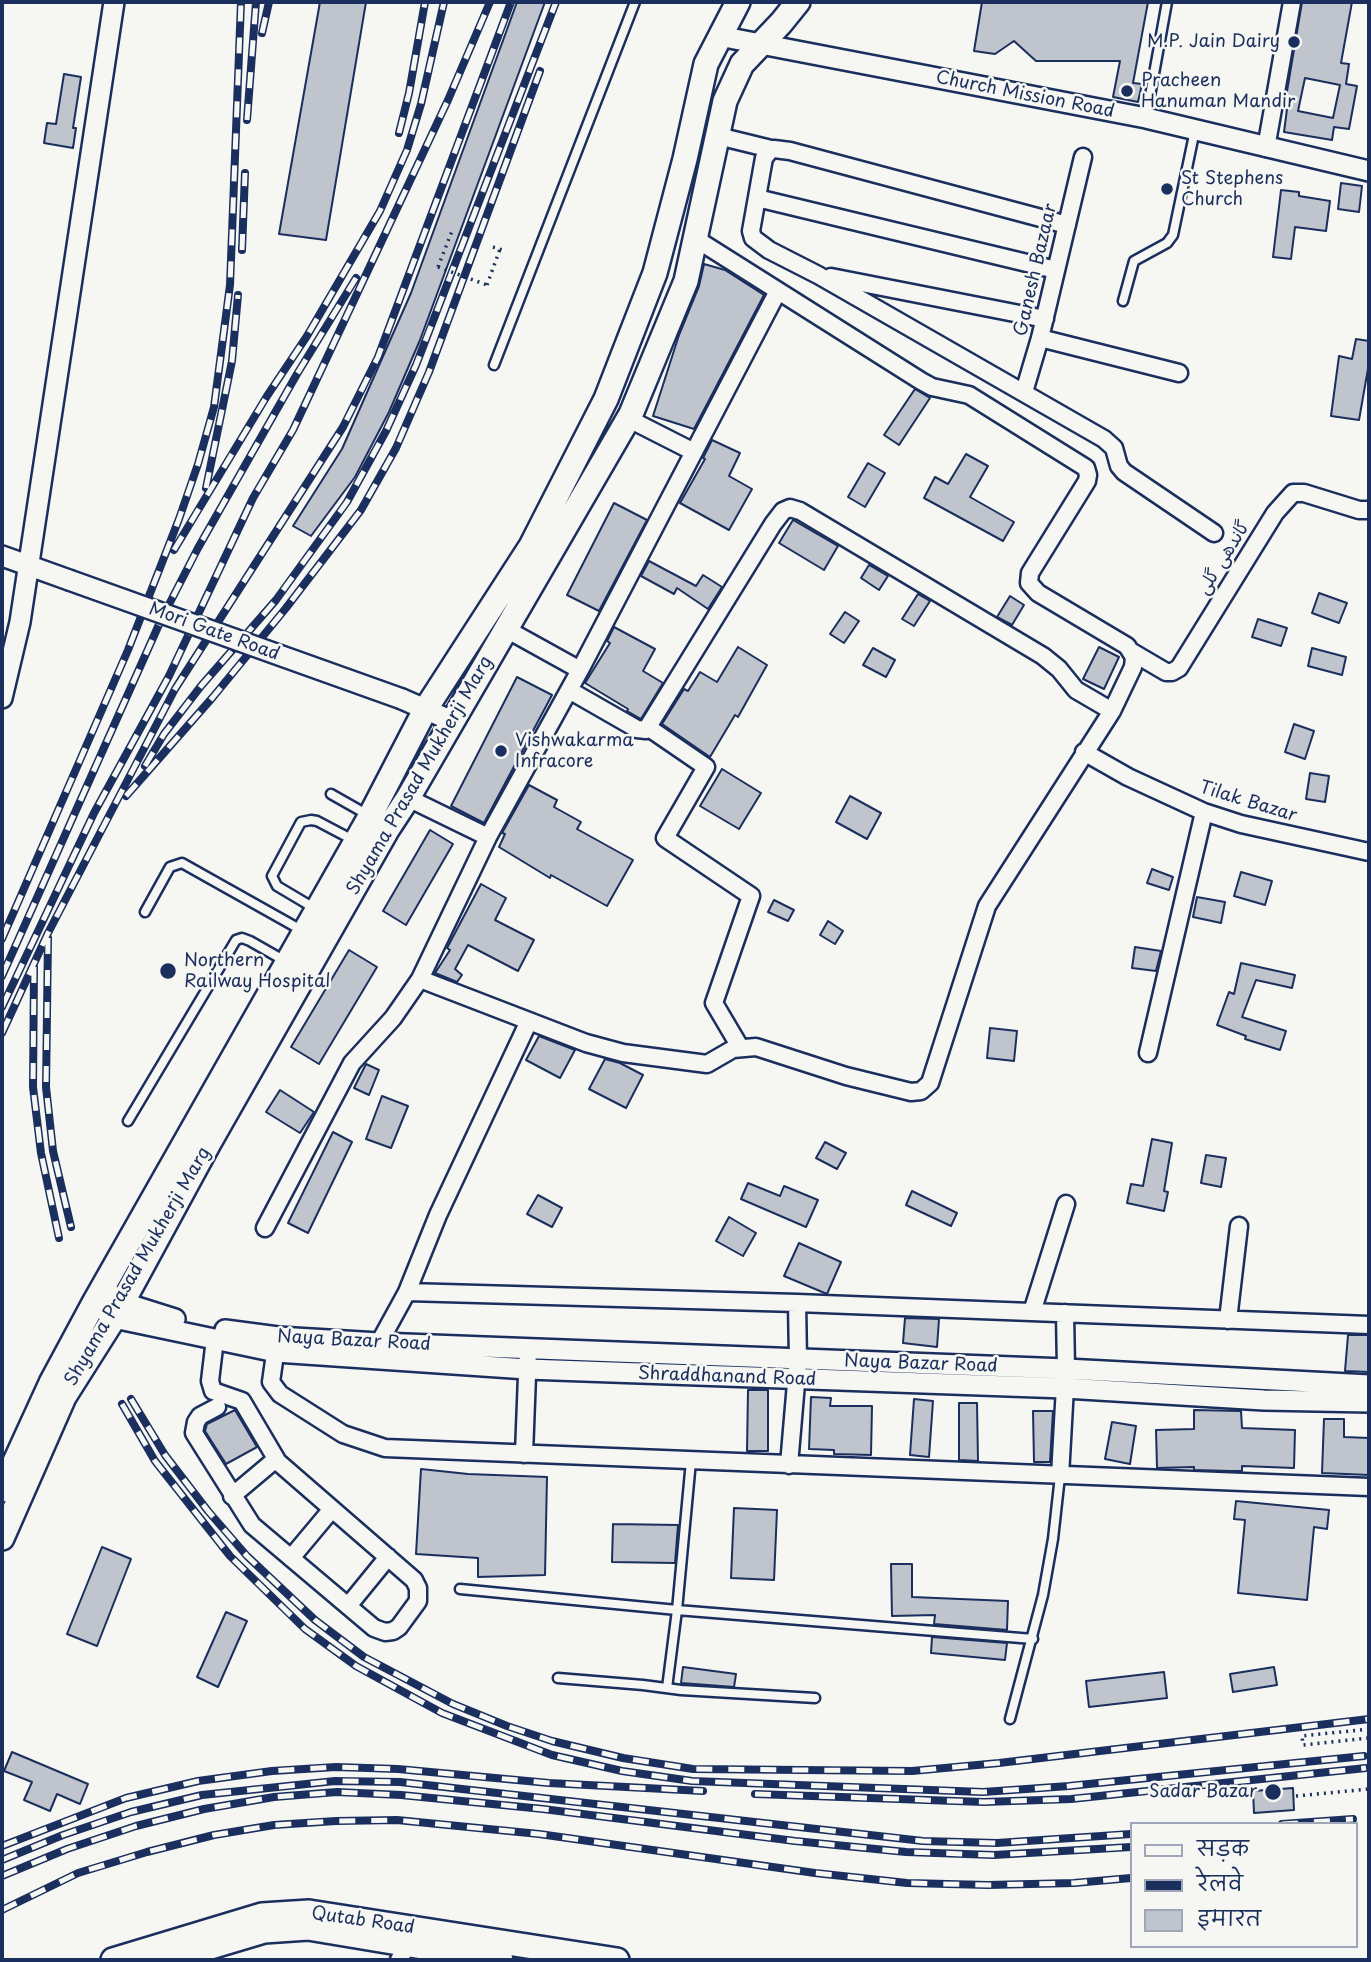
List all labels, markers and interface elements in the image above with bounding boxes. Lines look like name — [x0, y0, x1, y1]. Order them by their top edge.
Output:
place label: M.P. Jain Dairy — [1147, 31, 1280, 53]
marker: M.P. Jain Dairy — [1286, 34, 1302, 50]
street label: Church Mission Road — [934, 67, 1116, 123]
place label: Pracheen Hanuman Mandir — [1141, 70, 1295, 112]
marker: Pracheen Hanuman Mandir — [1119, 83, 1135, 99]
place label: St Stephens Church — [1181, 168, 1283, 210]
marker: St Stephens Church — [1159, 181, 1175, 197]
street label: Ganesh Bazaar — [1010, 202, 1062, 338]
street label: گاندھی گلی — [1193, 517, 1255, 599]
street label: Mori Gate Road — [146, 598, 282, 666]
street label: Shyama Prasad Mukherji Marg — [343, 653, 497, 899]
place label: Vishwakarma Infracore — [515, 730, 634, 772]
marker: Vishwakarma Infracore — [493, 743, 509, 759]
street label: Tilak Bazar — [1197, 777, 1299, 827]
place label: Northern Railway Hospital — [184, 950, 331, 992]
marker: Northern Railway Hospital — [158, 961, 178, 981]
street label: Shyama Prasad Mukherji Marg — [61, 1144, 215, 1390]
street label: Naya Bazar Road — [277, 1326, 431, 1356]
street label: Naya Bazar Road — [844, 1351, 998, 1377]
street label: Shraddhanand Road — [637, 1363, 817, 1391]
place label: Sadar Bazar — [1149, 1781, 1257, 1803]
marker: Sadar Bazar — [1263, 1782, 1283, 1802]
legend — [1130, 1822, 1357, 1948]
text: सड़क — [1197, 1831, 1249, 1863]
text: रेलवे — [1197, 1866, 1243, 1898]
text: इमारत — [1197, 1901, 1261, 1933]
street label: Qutab Road — [310, 1903, 416, 1939]

